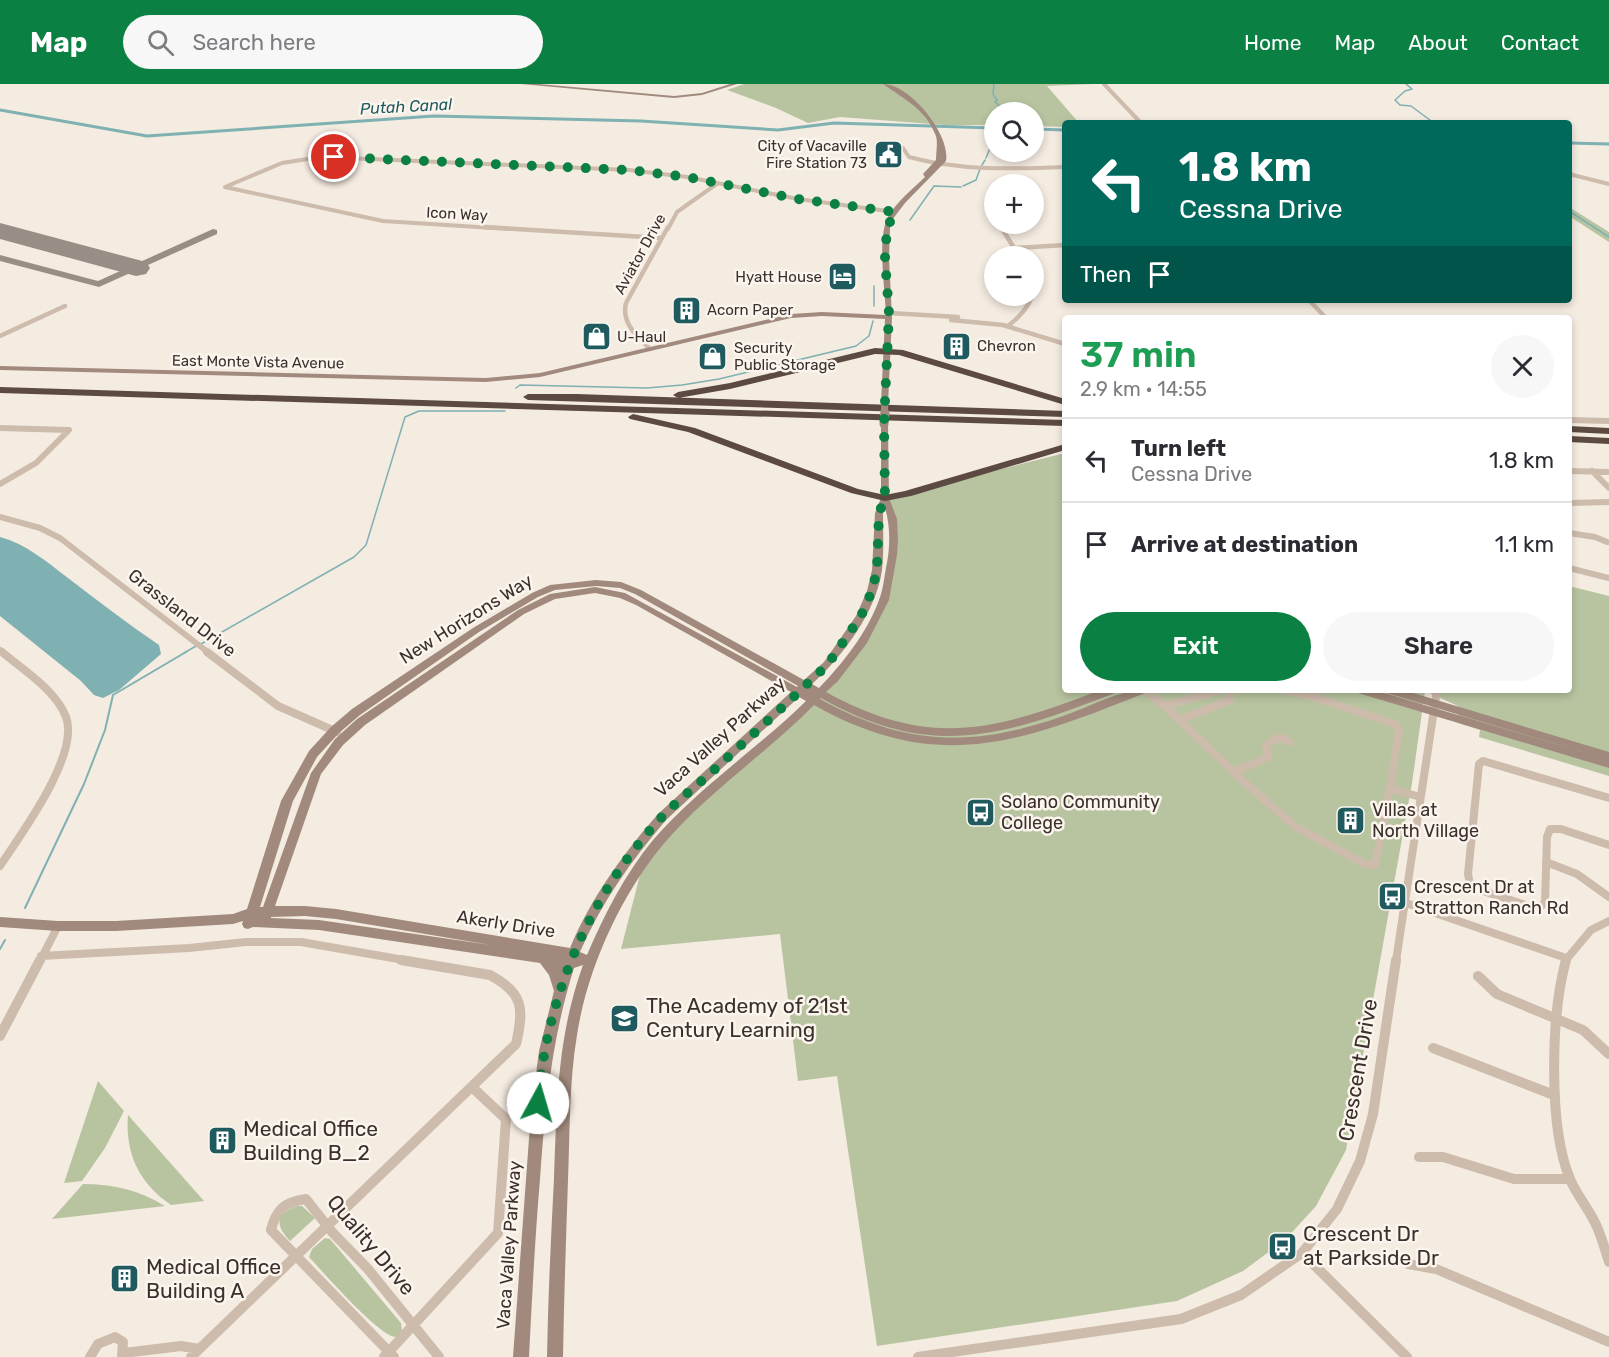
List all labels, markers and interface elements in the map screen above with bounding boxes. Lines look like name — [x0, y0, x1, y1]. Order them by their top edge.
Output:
search box — [123, 15, 543, 69]
text: Map — [30, 26, 87, 59]
icon: search — [144, 26, 177, 59]
text: Search here — [192, 29, 316, 56]
text: Home — [1244, 30, 1301, 55]
text: Map — [1334, 30, 1375, 55]
text: About — [1408, 30, 1468, 55]
text: Contact — [1501, 30, 1579, 55]
water label: Putah Canal — [359, 95, 454, 118]
map controls — [984, 102, 1044, 306]
button: search — [984, 102, 1044, 162]
pin — [308, 131, 359, 182]
place label: City of Vacaville Fire Station 73 — [757, 137, 867, 172]
public building icon: City of Vacaville Fire Station 73 — [872, 139, 904, 171]
icon: arrive — [317, 140, 350, 173]
text: 1.8 km — [1179, 142, 1312, 192]
icon: left — [1080, 144, 1158, 222]
button: + — [984, 174, 1044, 234]
text: Cessna Drive — [1179, 193, 1343, 225]
street label: Icon Way — [426, 203, 488, 225]
street label: Aviator Drive — [610, 211, 670, 297]
button: − — [984, 246, 1044, 306]
icon: arrive — [1143, 258, 1176, 291]
hotel icon: Hyatt House — [827, 261, 859, 293]
text: Then — [1080, 261, 1131, 288]
place label: Hyatt House — [735, 268, 822, 286]
building icon: Acorn Paper — [670, 294, 702, 326]
place label: Acorn Paper — [707, 301, 793, 319]
shop icon: U-Haul — [580, 321, 612, 353]
place label: U-Haul — [617, 328, 666, 346]
building icon: Chevron — [940, 330, 972, 362]
text: 37 min — [1080, 333, 1197, 376]
button: close — [1491, 335, 1554, 398]
place label: Chevron — [977, 337, 1036, 355]
place label: Security Public Storage — [734, 339, 836, 374]
shop icon: Security Public Storage — [697, 341, 729, 373]
street label: East Monte Vista Avenue — [172, 351, 344, 373]
text: 2.9 km · 14:55 — [1080, 377, 1207, 401]
text: Turn left — [1131, 435, 1226, 462]
icon: left — [1080, 444, 1113, 477]
text: 1.8 km — [1489, 447, 1554, 474]
text: Cessna Drive — [1131, 462, 1252, 486]
icon: arrive — [1080, 528, 1113, 561]
text: Arrive at destination — [1131, 531, 1358, 558]
text: 1.1 km — [1495, 531, 1554, 558]
street label: Grassland Drive — [124, 564, 240, 662]
street label: New Horizons Way — [396, 569, 537, 669]
button: Exit — [1080, 612, 1311, 681]
button: Share — [1323, 612, 1554, 681]
street label: Vaca Valley Parkway — [650, 672, 790, 802]
place label: Solano Community College — [1001, 791, 1160, 834]
bus stop icon: Solano Community College — [964, 796, 996, 828]
place label: Villas at North Village — [1372, 799, 1479, 842]
building icon: Villas at North Village — [1335, 804, 1367, 836]
place label: Crescent Dr at Stratton Ranch Rd — [1414, 876, 1569, 919]
bus stop icon: Crescent Dr at Stratton Ranch Rd — [1377, 881, 1409, 913]
street label: Akerly Drive — [455, 905, 557, 943]
place label: The Academy of 21st Century Learning — [646, 993, 848, 1042]
street label: Crescent Drive — [1333, 997, 1382, 1143]
school or university icon: The Academy of 21st Century Learning — [609, 1002, 641, 1034]
position arrow — [506, 1071, 570, 1135]
place label: Medical Office Building B_2 — [243, 1116, 378, 1165]
building icon: Medical Office Building B_2 — [206, 1125, 238, 1157]
street label: Vaca Valley Parkway — [492, 1160, 526, 1330]
street label: Quality Drive — [322, 1189, 421, 1300]
place label: Crescent Dr at Parkside Dr — [1303, 1221, 1439, 1270]
bus stop icon: Crescent Dr at Parkside Dr — [1266, 1230, 1298, 1262]
place label: Medical Office Building A — [146, 1254, 281, 1303]
building icon: Medical Office Building A — [109, 1263, 141, 1295]

